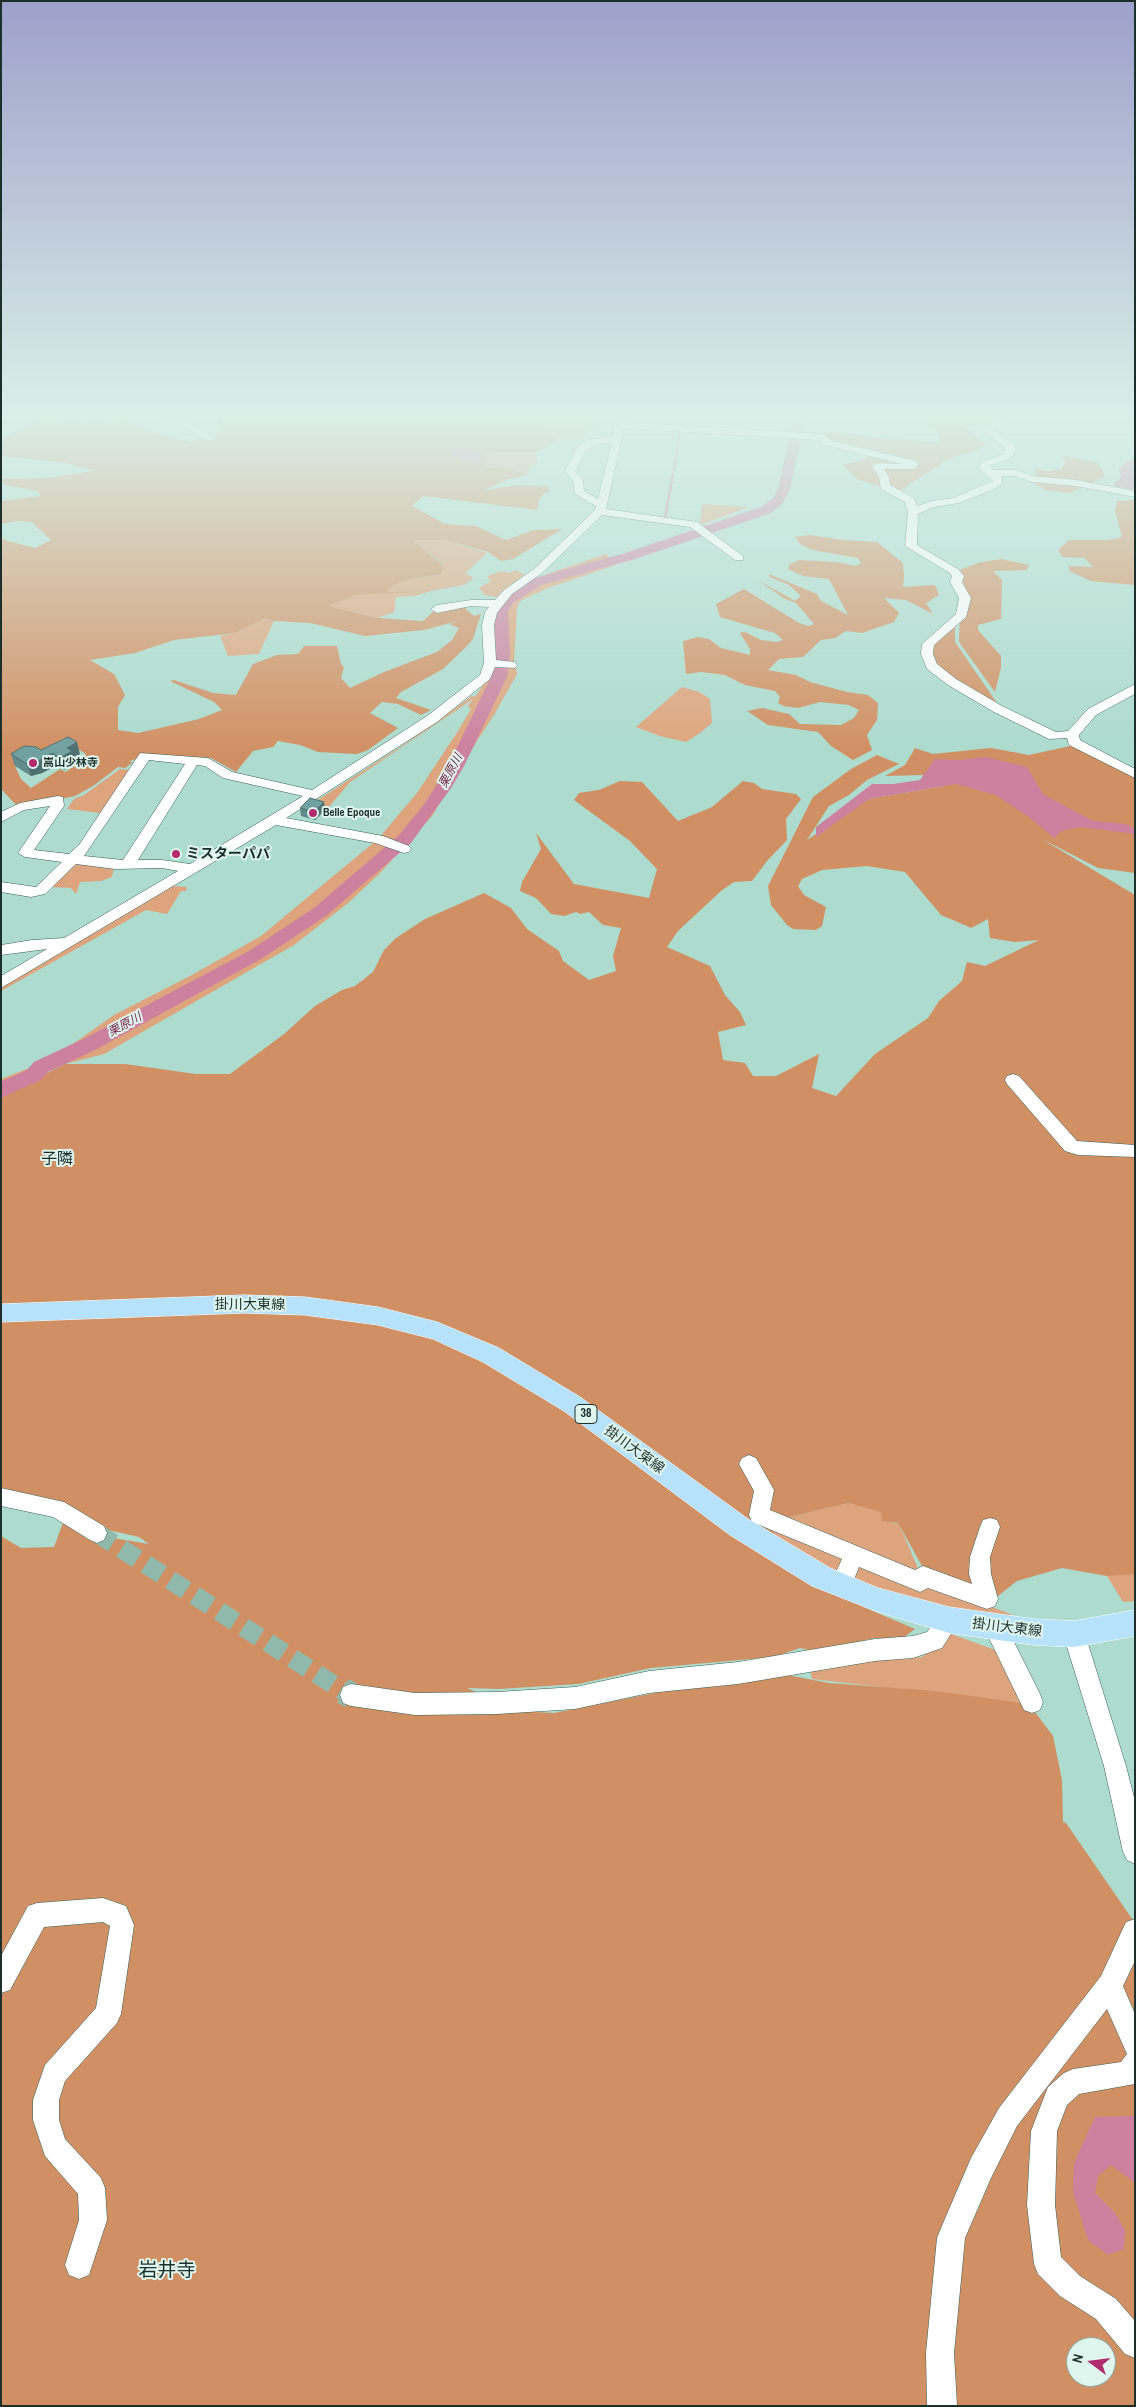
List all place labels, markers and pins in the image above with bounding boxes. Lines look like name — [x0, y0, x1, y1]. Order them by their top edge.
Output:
place label: 嵩山少林寺 — [43, 756, 98, 770]
marker: 嵩山少林寺 — [27, 757, 39, 769]
place label: Belle Epoque — [323, 806, 380, 820]
marker: Belle Epoque — [307, 807, 319, 819]
place label: ミスターパパ — [186, 846, 270, 862]
marker: ミスターパパ — [170, 848, 182, 860]

